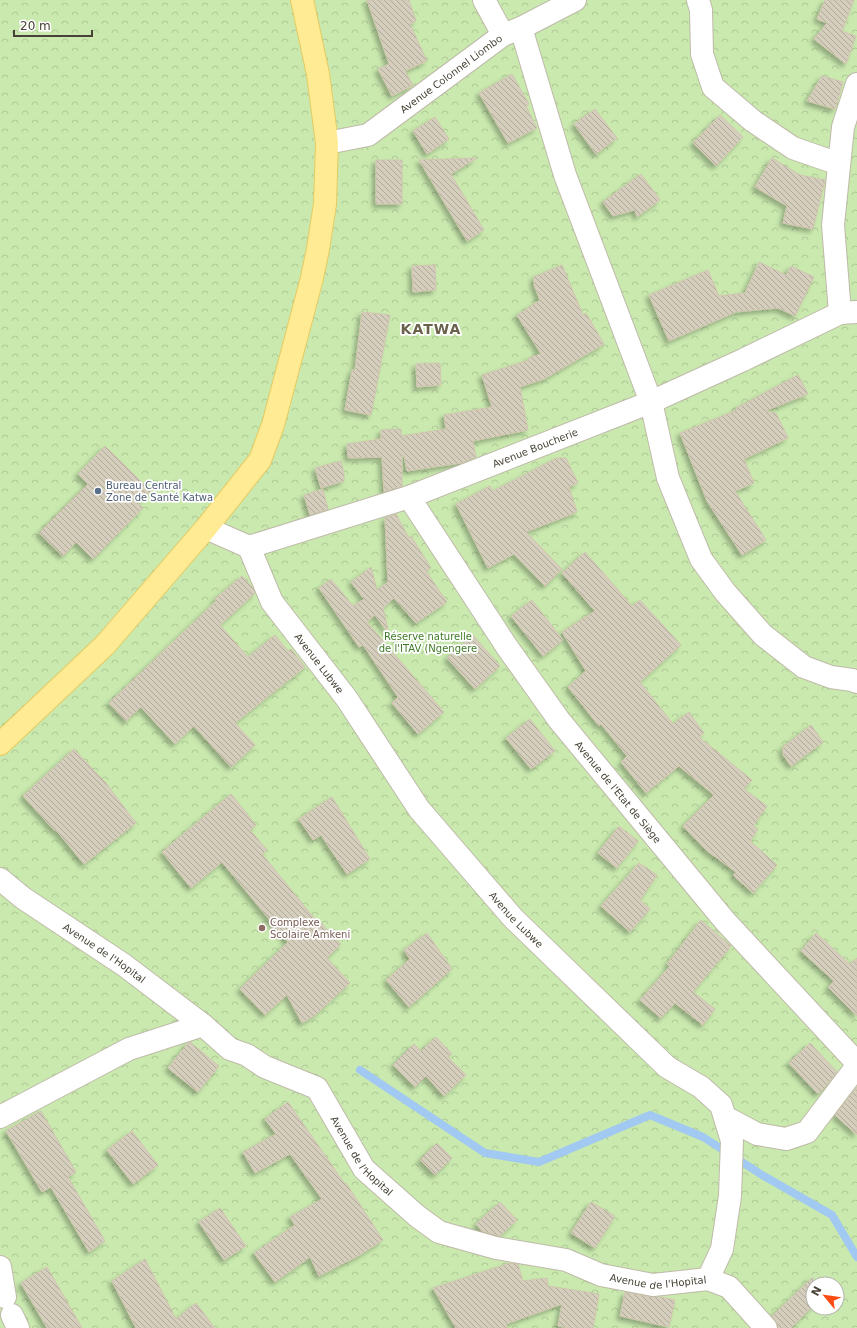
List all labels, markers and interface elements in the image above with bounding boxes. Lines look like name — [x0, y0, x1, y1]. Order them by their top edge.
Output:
scale bar — [14, 12, 92, 38]
text: 20 m — [20, 19, 51, 33]
street label: Avenue Colonnel Liombo — [398, 33, 504, 115]
district label: KATWA — [401, 321, 461, 337]
street label: Avenue Boucherie — [491, 426, 579, 470]
place label: Bureau Central Zone de Santé Katwa — [106, 480, 213, 503]
marker: Bureau Central Zone de Santé Katwa — [93, 486, 103, 496]
street label: Avenue Lubwe — [292, 631, 346, 696]
park label: Réserve naturelle de l'ITAV (Ngengere — [379, 631, 477, 654]
street label: Avenue de l'Etat de Siège — [573, 739, 663, 845]
street label: Avenue Lubwe — [487, 890, 545, 950]
place label: Complexe Scolaire Amkeni — [270, 917, 350, 940]
street label: Avenue de l'Hopital — [61, 921, 147, 985]
marker: Complexe Scolaire Amkeni — [257, 923, 267, 933]
street label: Avenue de l'Hopital — [329, 1114, 395, 1198]
street label: Avenue de l'Hopital — [609, 1272, 707, 1291]
north arrow — [805, 1276, 845, 1316]
text: N — [809, 1284, 825, 1299]

